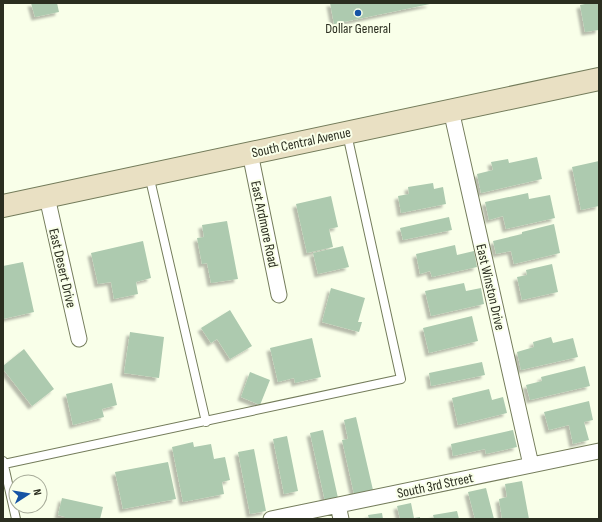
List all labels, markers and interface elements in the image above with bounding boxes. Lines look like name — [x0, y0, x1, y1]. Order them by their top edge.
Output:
marker: Dollar General — [353, 8, 363, 18]
place label: Dollar General — [325, 20, 391, 37]
street label: South Central Avenue — [250, 124, 352, 161]
street label: East Ardmore Road — [247, 179, 282, 269]
street label: East Desert Drive — [45, 227, 80, 309]
street label: East Winston Drive — [472, 242, 509, 332]
street label: South 3rd Street — [395, 469, 475, 502]
north arrow — [8, 474, 48, 514]
text: N — [30, 488, 44, 496]

